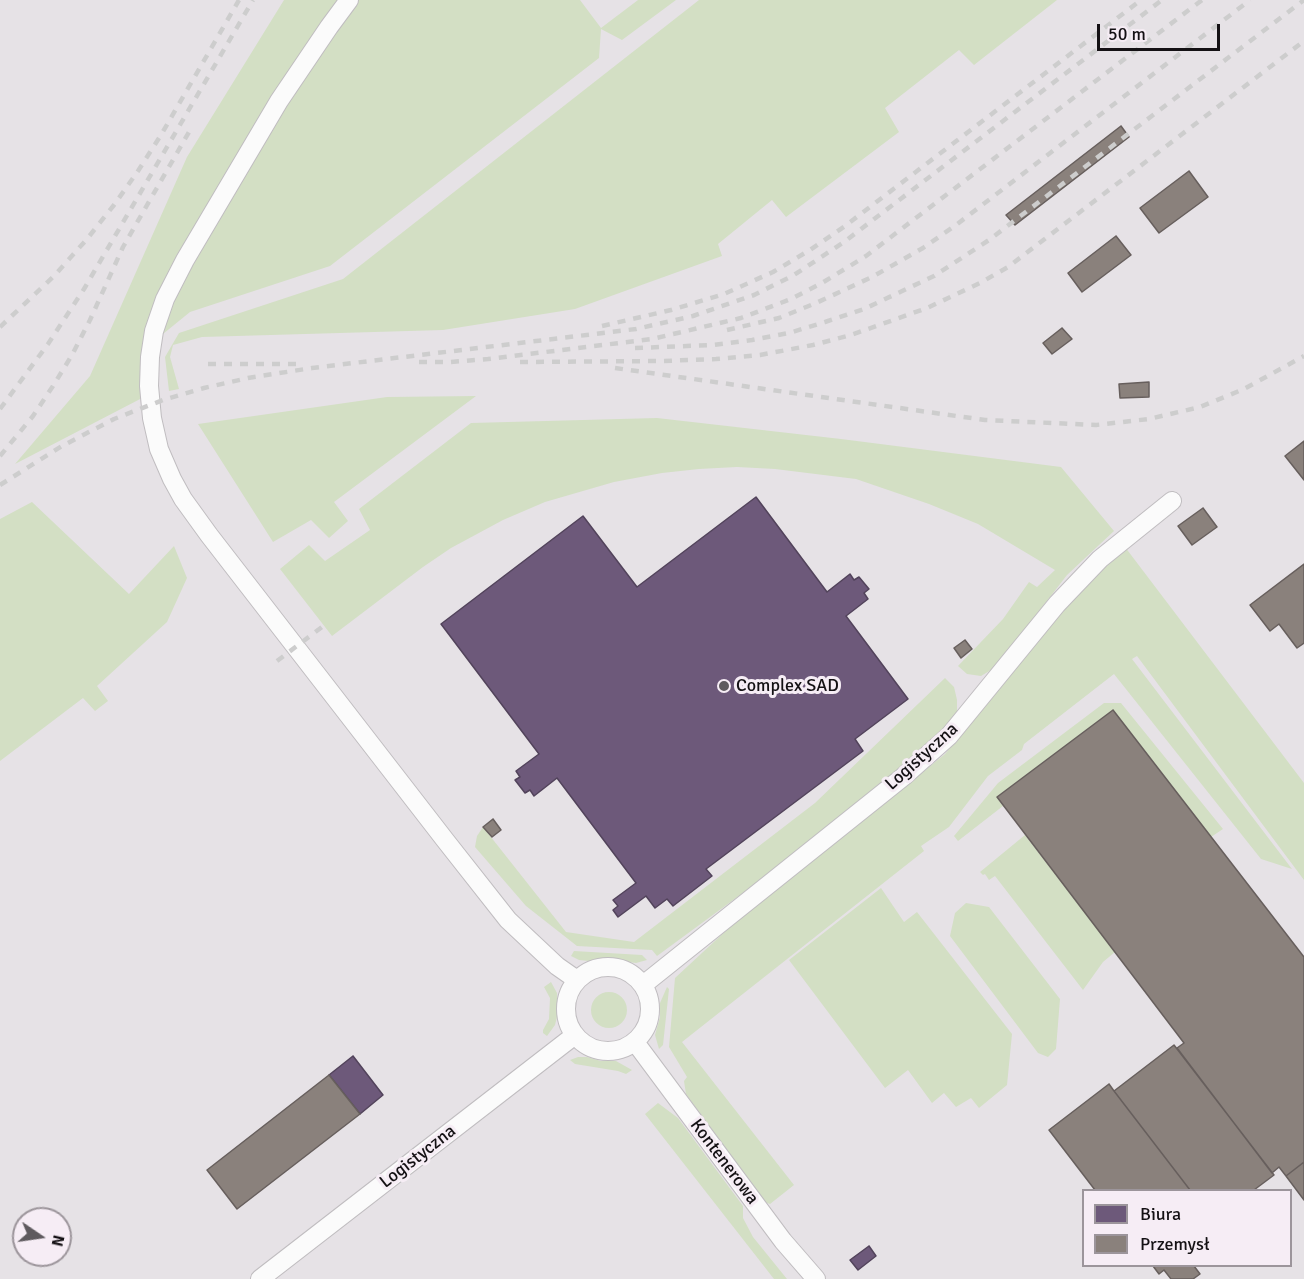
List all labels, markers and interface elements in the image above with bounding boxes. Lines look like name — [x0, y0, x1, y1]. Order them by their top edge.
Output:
scale bar — [1100, 12, 1223, 50]
text: 50 m — [1108, 23, 1146, 45]
place label: Complex SAD — [736, 675, 839, 697]
marker: Complex SAD — [717, 679, 731, 693]
street label: Logistyczna — [881, 719, 963, 795]
street label: Kontenerowa — [685, 1115, 763, 1209]
street label: Logistyczna — [376, 1121, 460, 1193]
legend — [1082, 1189, 1292, 1267]
text: Biura — [1140, 1203, 1181, 1225]
north arrow — [12, 1207, 72, 1267]
text: N — [47, 1233, 69, 1248]
text: Przemysł — [1140, 1233, 1210, 1255]

